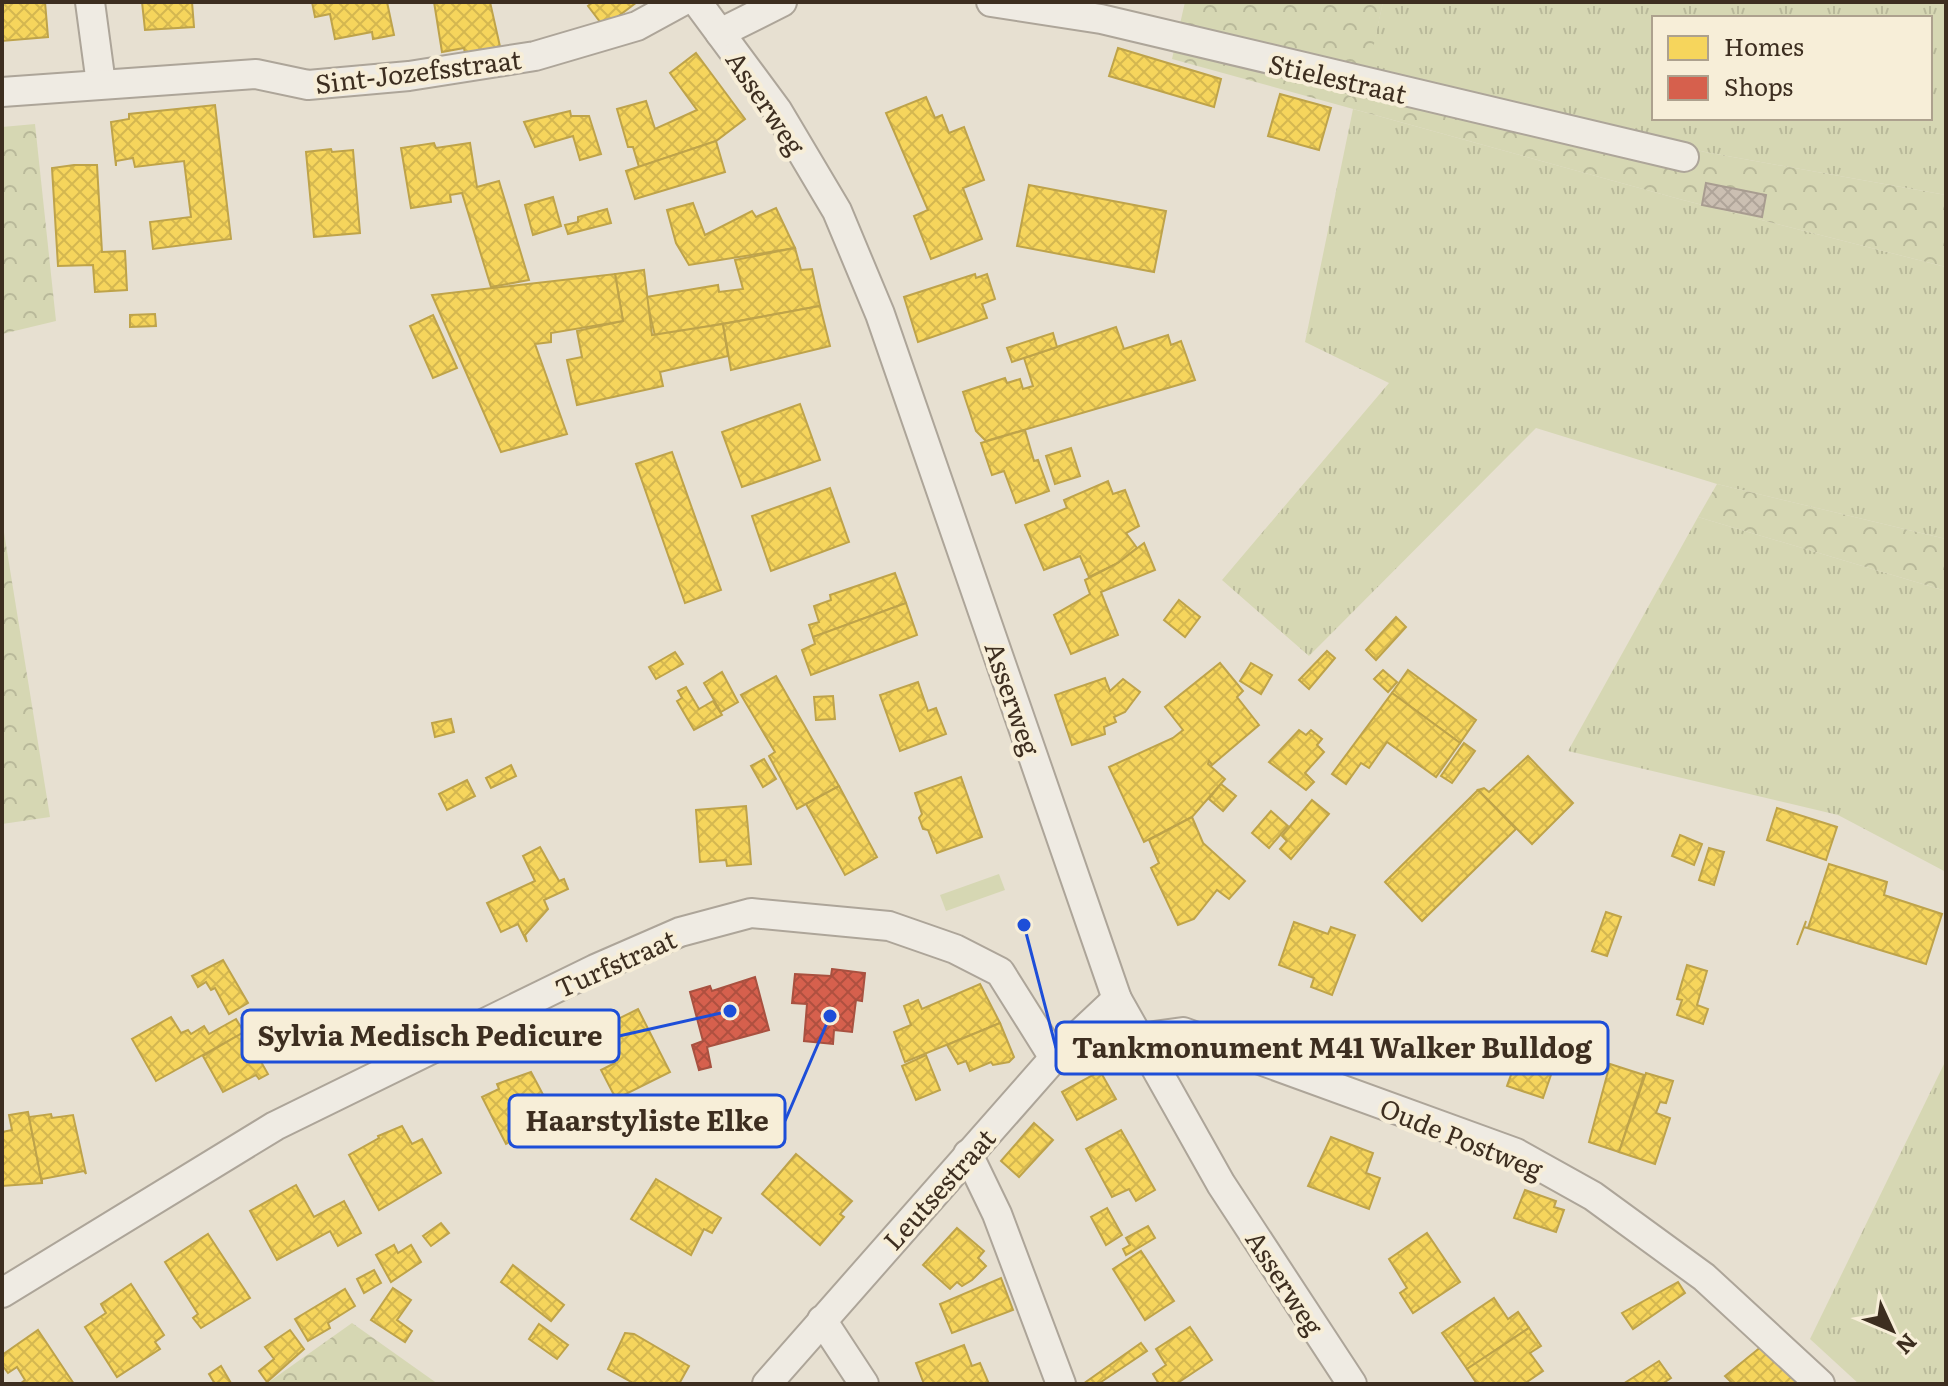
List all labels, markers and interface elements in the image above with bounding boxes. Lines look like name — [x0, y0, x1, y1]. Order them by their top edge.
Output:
legend — [1652, 16, 1932, 120]
text: Homes — [1724, 28, 1804, 63]
street label: Sint-Jozefsstraat — [313, 38, 524, 102]
street label: Asserweg — [718, 42, 816, 162]
street label: Stielestraat — [1265, 42, 1411, 112]
text: Shops — [1724, 68, 1793, 103]
street label: Asserweg — [976, 636, 1052, 761]
street label: Turfstraat — [548, 918, 682, 1006]
callout: Sylvia Medisch Pedicure — [242, 1010, 619, 1062]
text: Sylvia Medisch Pedicure — [257, 1013, 603, 1055]
callout: Tankmonument M41 Walker Bulldog — [1056, 1022, 1608, 1074]
text: Tankmonument M41 Walker Bulldog — [1072, 1025, 1593, 1067]
street label: Oude Postweg — [1375, 1087, 1550, 1188]
callout: Haarstyliste Elke — [509, 1095, 785, 1147]
text: Haarstyliste Elke — [525, 1098, 769, 1140]
street label: Leutsestraat — [873, 1118, 1004, 1258]
street label: Asserweg — [1237, 1222, 1335, 1343]
north arrow — [1852, 1290, 1932, 1370]
text: N — [1889, 1327, 1926, 1363]

